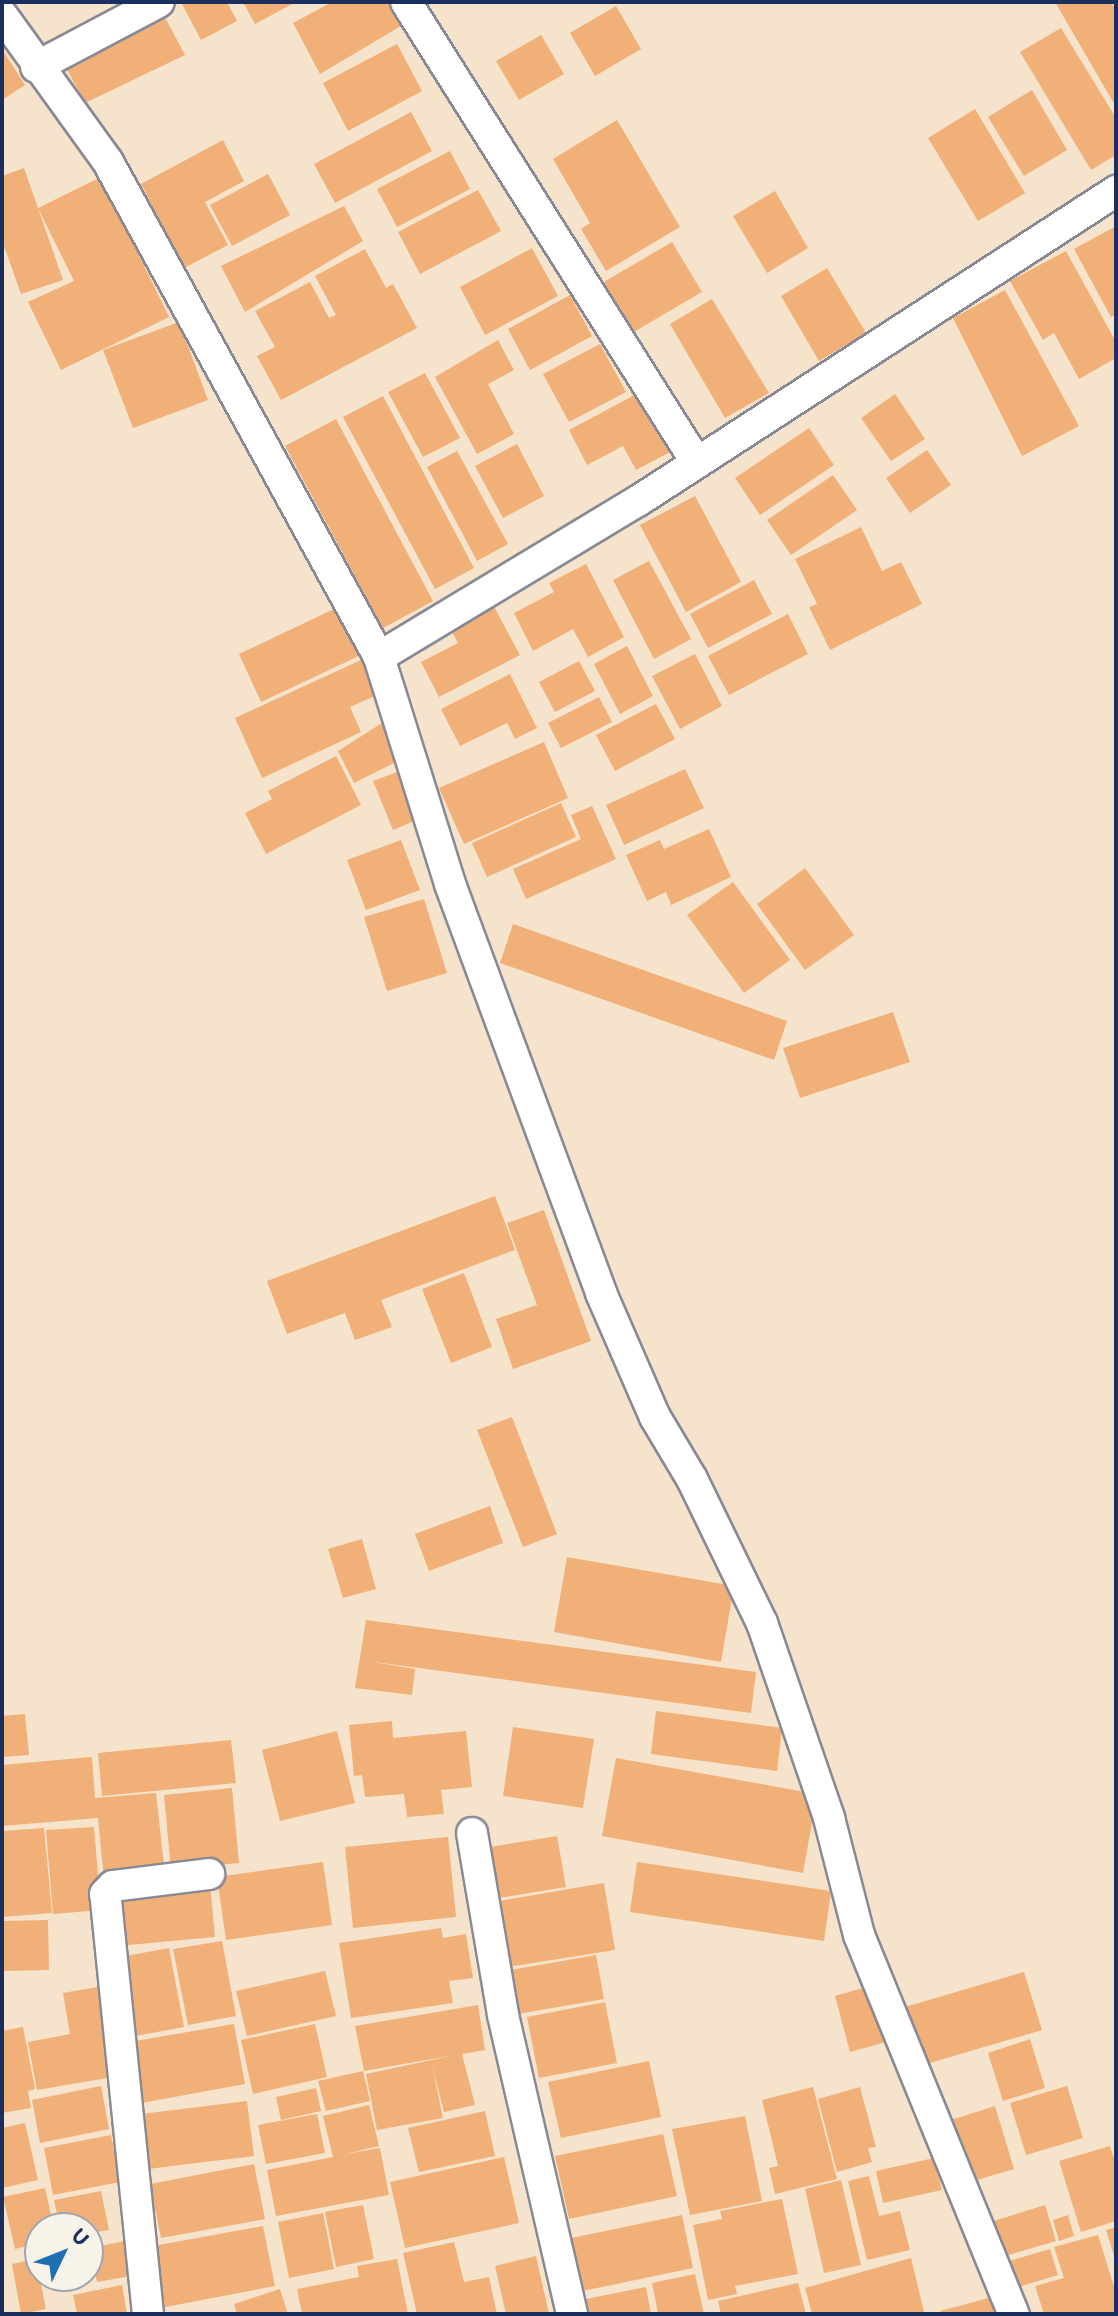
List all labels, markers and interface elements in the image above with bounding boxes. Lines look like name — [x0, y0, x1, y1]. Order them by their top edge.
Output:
north arrow — [24, 2212, 104, 2292]
text: U — [66, 2222, 95, 2251]

